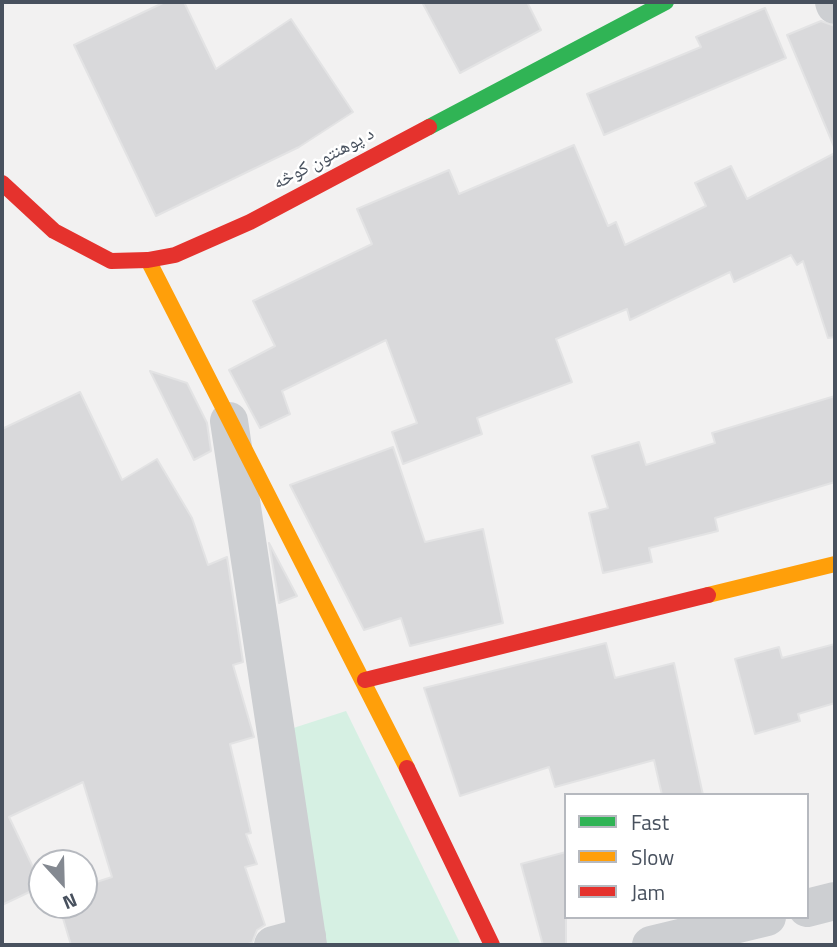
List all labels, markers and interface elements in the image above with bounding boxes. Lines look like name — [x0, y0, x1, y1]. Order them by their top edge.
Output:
street label: د پوهنتون کوڅه — [270, 123, 378, 195]
legend — [564, 793, 809, 919]
text: Fast — [631, 806, 669, 838]
text: Slow — [631, 841, 674, 873]
north arrow — [28, 849, 98, 919]
text: Jam — [631, 876, 665, 908]
text: N — [59, 886, 82, 918]

